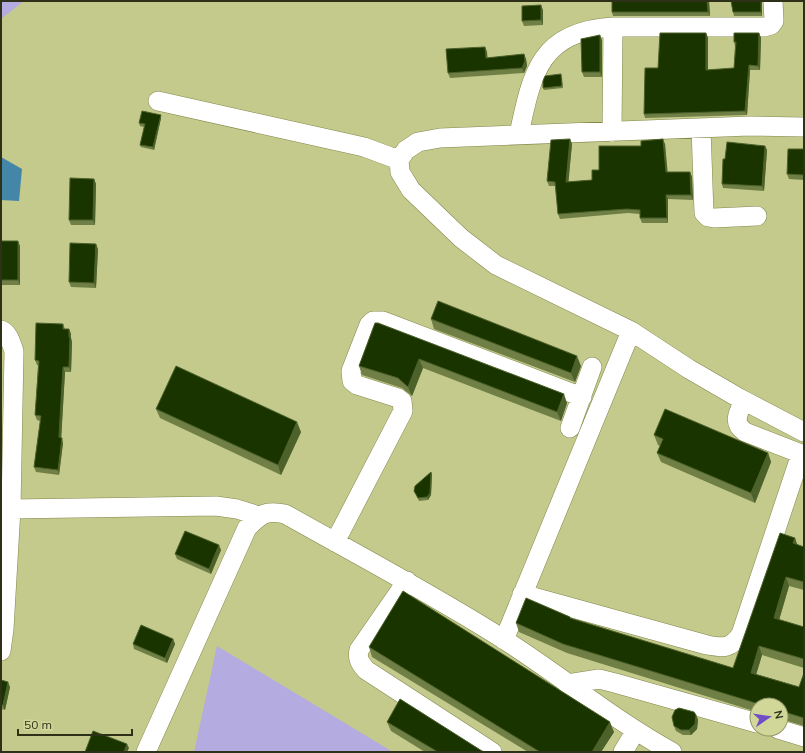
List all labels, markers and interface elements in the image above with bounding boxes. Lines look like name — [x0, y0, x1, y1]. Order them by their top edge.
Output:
north arrow — [749, 697, 789, 737]
text: N — [771, 709, 786, 720]
scale bar — [18, 711, 132, 737]
text: 50 m — [24, 717, 52, 732]

